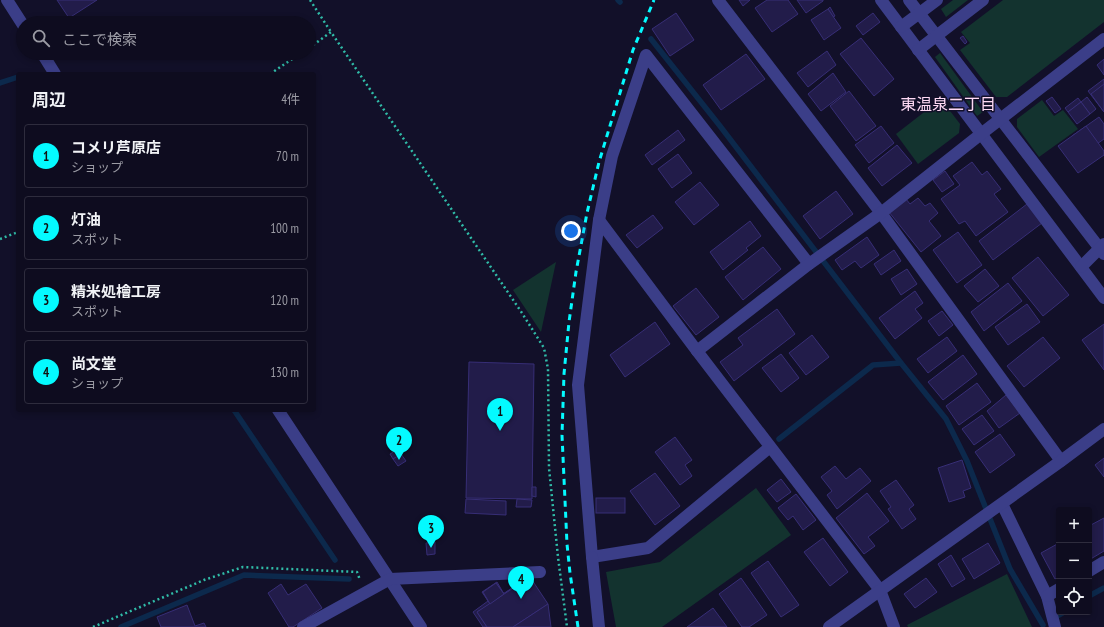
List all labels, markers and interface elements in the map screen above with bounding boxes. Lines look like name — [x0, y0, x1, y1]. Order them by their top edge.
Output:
search box — [16, 16, 316, 60]
icon: search — [30, 27, 52, 49]
text: ここで検索 — [62, 30, 137, 49]
text: 周辺 — [32, 89, 66, 111]
text: 4件 — [281, 91, 300, 108]
district label: 東温泉二丁目 — [900, 94, 996, 114]
text: コメリ芦原店 — [71, 138, 161, 157]
text: 1 — [43, 148, 49, 165]
text: 70 m — [276, 148, 299, 165]
text: ショップ — [71, 159, 123, 176]
text: 灯油 — [71, 210, 101, 229]
text: 2 — [43, 220, 49, 237]
text: 100 m — [270, 220, 299, 237]
your location — [561, 221, 581, 241]
text: スポット — [71, 231, 123, 248]
text: 精米処檜工房 — [71, 282, 161, 301]
text: 3 — [43, 292, 49, 309]
text: 120 m — [270, 292, 299, 309]
text: スポット — [71, 303, 123, 320]
text: 尚文堂 — [71, 354, 116, 373]
text: 4 — [43, 364, 49, 381]
text: 130 m — [270, 364, 299, 381]
text: ショップ — [71, 375, 123, 392]
pin: 1 — [487, 398, 513, 431]
pin: 2 — [386, 427, 412, 460]
map controls — [1056, 507, 1092, 615]
button: + — [1056, 507, 1092, 543]
pin: 3 — [418, 515, 444, 548]
button: − — [1056, 543, 1092, 579]
pin: 4 — [508, 566, 534, 599]
button: locate — [1056, 579, 1092, 615]

